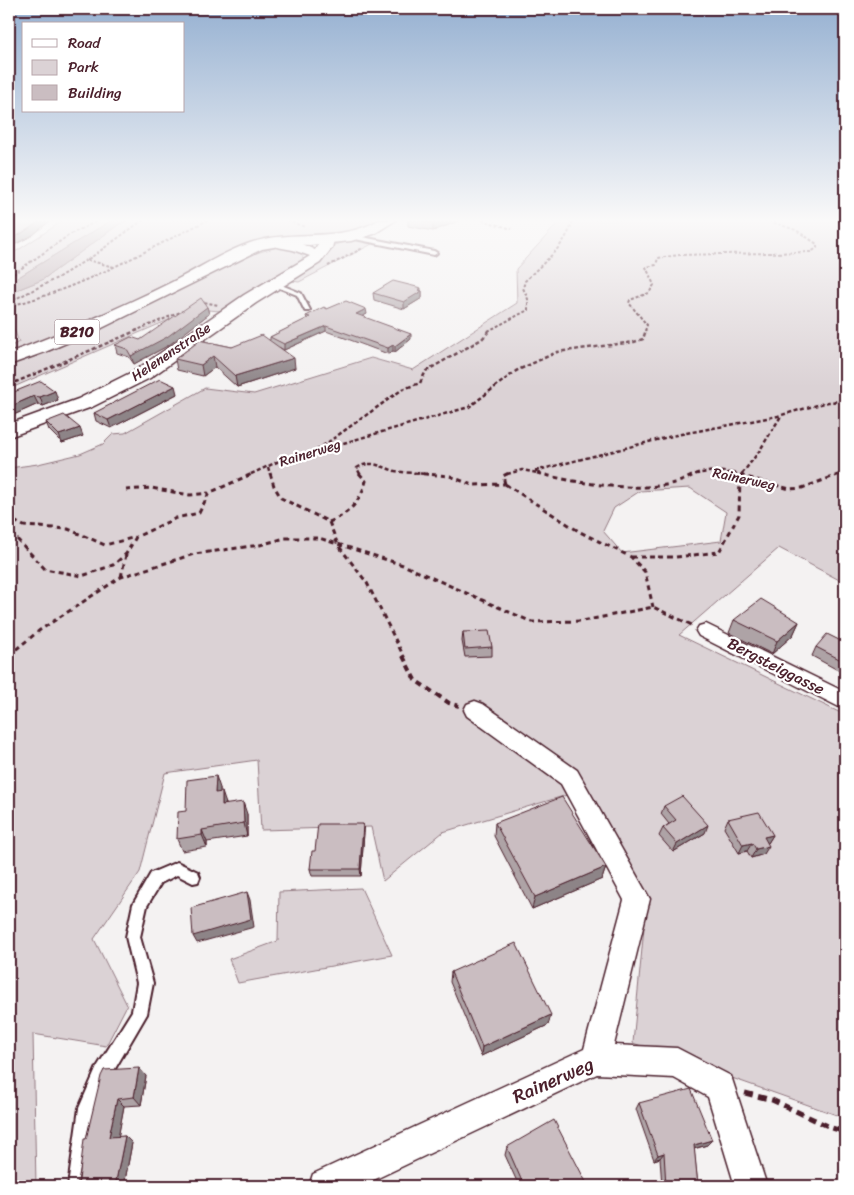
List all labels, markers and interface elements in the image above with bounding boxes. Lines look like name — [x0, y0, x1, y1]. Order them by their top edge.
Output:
legend — [22, 22, 185, 112]
text: Road — [68, 30, 101, 56]
text: Park — [68, 54, 99, 80]
text: Building — [68, 80, 122, 106]
street label: Helenenstraße — [126, 316, 216, 388]
road number: B210 — [54, 320, 100, 344]
street label: Rainerweg — [276, 432, 344, 474]
street label: Rainerweg — [710, 460, 778, 498]
street label: Bergsteiggasse — [722, 629, 830, 703]
street label: Rainerweg — [507, 1047, 599, 1113]

